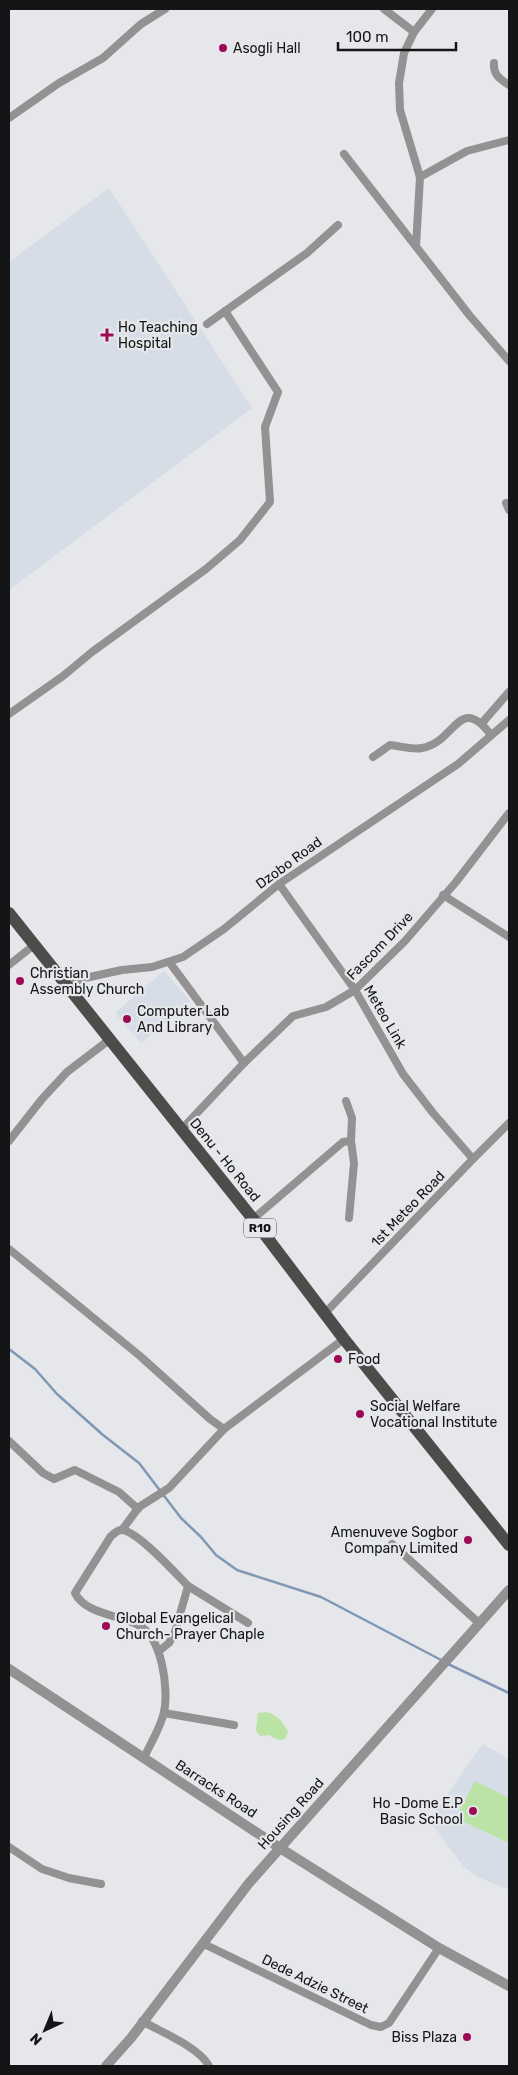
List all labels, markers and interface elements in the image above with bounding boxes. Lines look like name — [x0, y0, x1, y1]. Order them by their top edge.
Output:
scale bar — [338, 20, 456, 52]
text: 100 m — [346, 28, 388, 46]
place label: Asogli Hall — [233, 40, 301, 57]
marker: Asogli Hall — [217, 42, 229, 54]
place label: Ho Teaching Hospital — [118, 319, 198, 352]
marker: Ho Teaching Hospital — [100, 328, 114, 342]
street label: Dzobo Road — [253, 833, 325, 893]
street label: Fascom Drive — [343, 908, 417, 984]
place label: Christian Assembly Church — [30, 965, 144, 998]
marker: Christian Assembly Church — [14, 975, 26, 987]
street label: Meteo Link — [360, 982, 410, 1053]
place label: Computer Lab And Library — [137, 1003, 229, 1036]
marker: Computer Lab And Library — [121, 1013, 133, 1025]
street label: Denu - Ho Road — [186, 1115, 264, 1205]
street label: 1st Meteo Road — [368, 1168, 448, 1250]
road number: R10 — [244, 1218, 276, 1238]
place label: Food — [348, 1351, 380, 1368]
marker: Food — [332, 1353, 344, 1365]
place label: Social Welfare Vocational Institute — [370, 1398, 497, 1431]
marker: Social Welfare Vocational Institute — [354, 1408, 366, 1420]
place label: Amenuveve Sogbor Company Limited — [331, 1524, 459, 1557]
marker: Amenuveve Sogbor Company Limited — [462, 1534, 474, 1546]
place label: Global Evangelical Church- Prayer Chaple — [116, 1610, 265, 1643]
marker: Global Evangelical Church- Prayer Chaple — [100, 1620, 112, 1632]
street label: Barracks Road — [172, 1756, 260, 1822]
street label: Housing Road — [254, 1775, 328, 1853]
place label: Ho -Dome E.P Basic School — [373, 1795, 463, 1828]
marker: Ho -Dome E.P Basic School — [467, 1805, 479, 1817]
street label: Dede Adzie Street — [259, 1951, 372, 2017]
north arrow — [20, 2005, 70, 2055]
text: N — [27, 2029, 46, 2049]
place label: Biss Plaza — [392, 2029, 457, 2046]
marker: Biss Plaza — [461, 2031, 473, 2043]

